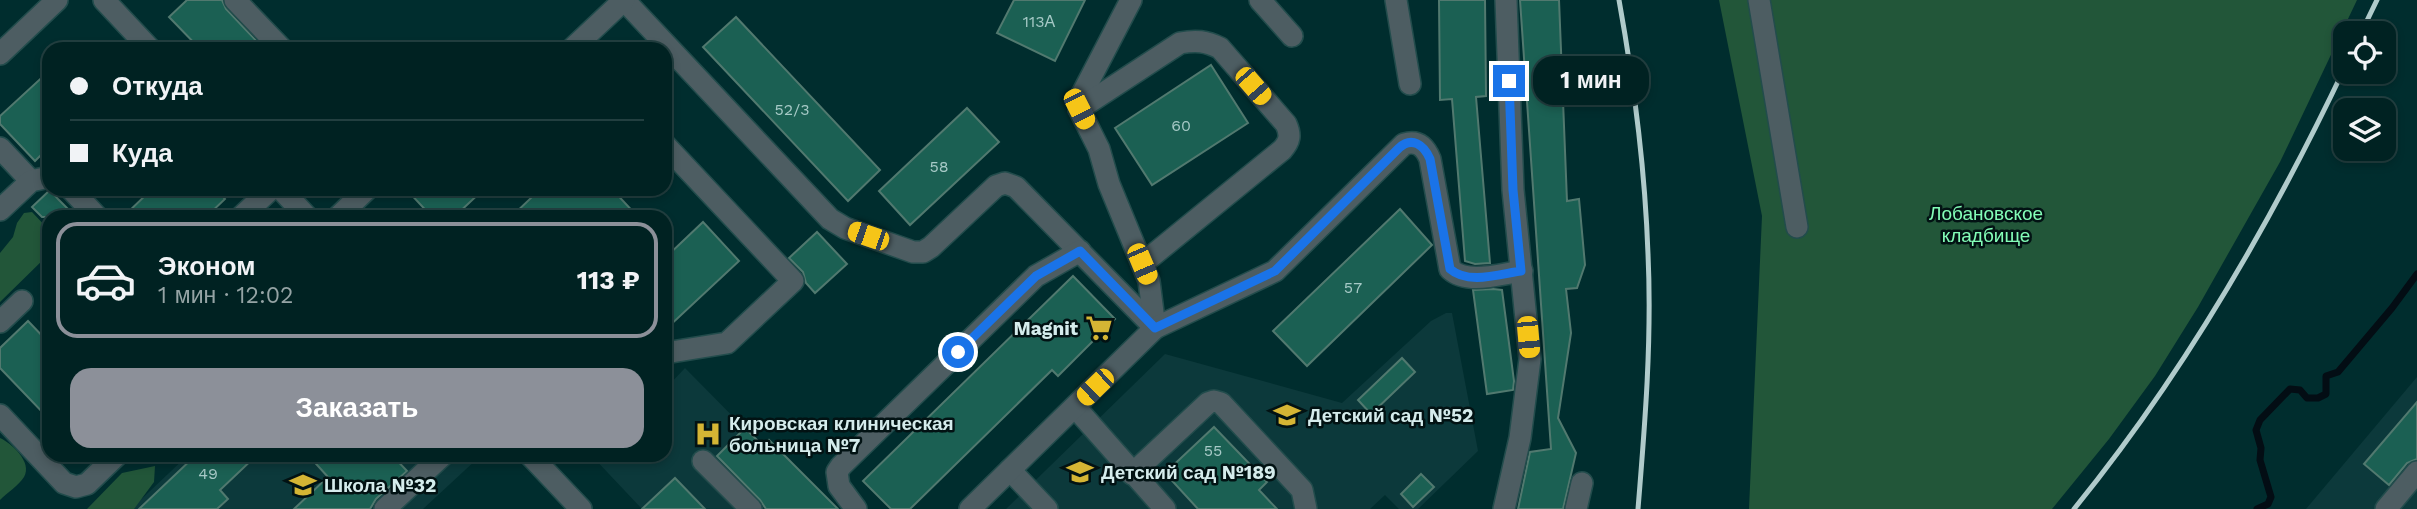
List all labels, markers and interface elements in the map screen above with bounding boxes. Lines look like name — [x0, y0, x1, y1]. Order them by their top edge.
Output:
house number: 113А — [1023, 12, 1056, 31]
map controls — [2333, 21, 2396, 161]
button: locate — [2333, 21, 2396, 84]
callout: 1 мин — [1534, 56, 1649, 106]
car — [1232, 63, 1275, 109]
route end — [1493, 65, 1525, 97]
text: 1 мин — [1560, 67, 1622, 94]
text: Откуда — [112, 71, 203, 101]
car — [1061, 86, 1098, 132]
button: layers — [2333, 98, 2396, 161]
house number: 52/3 — [775, 100, 809, 119]
house number: 60 — [1171, 116, 1191, 135]
text: Куда — [112, 138, 173, 168]
house number: 58 — [929, 157, 949, 176]
park label: Лобановское кладбище — [1929, 202, 2043, 247]
car — [845, 219, 892, 253]
car — [1125, 241, 1160, 287]
icon: car — [74, 249, 137, 312]
text: Эконом — [158, 251, 256, 281]
text: 113 ₽ — [577, 265, 640, 295]
house number: 57 — [1344, 278, 1362, 297]
text: 1 мин · 12:02 — [158, 282, 294, 309]
supermarket icon: Magnit — [1084, 313, 1114, 343]
car — [1516, 315, 1541, 359]
place label: Magnit — [1013, 317, 1079, 340]
route start — [942, 336, 974, 368]
car — [1073, 365, 1118, 409]
button: Заказать — [70, 368, 644, 448]
school or university icon: Детский сад №52 — [1272, 400, 1302, 430]
place label: Детский сад №52 — [1308, 404, 1473, 427]
place label: Кировская клиническая больница №7 — [729, 412, 954, 457]
hospital icon: Кировская клиническая больница №7 — [693, 419, 723, 449]
house number: 55 — [1204, 441, 1222, 460]
school or university icon: Детский сад №189 — [1065, 457, 1095, 487]
place label: Детский сад №189 — [1101, 461, 1276, 484]
house number: 49 — [198, 464, 218, 483]
school or university icon: Школа №32 — [288, 470, 318, 500]
place label: Школа №32 — [324, 474, 436, 497]

